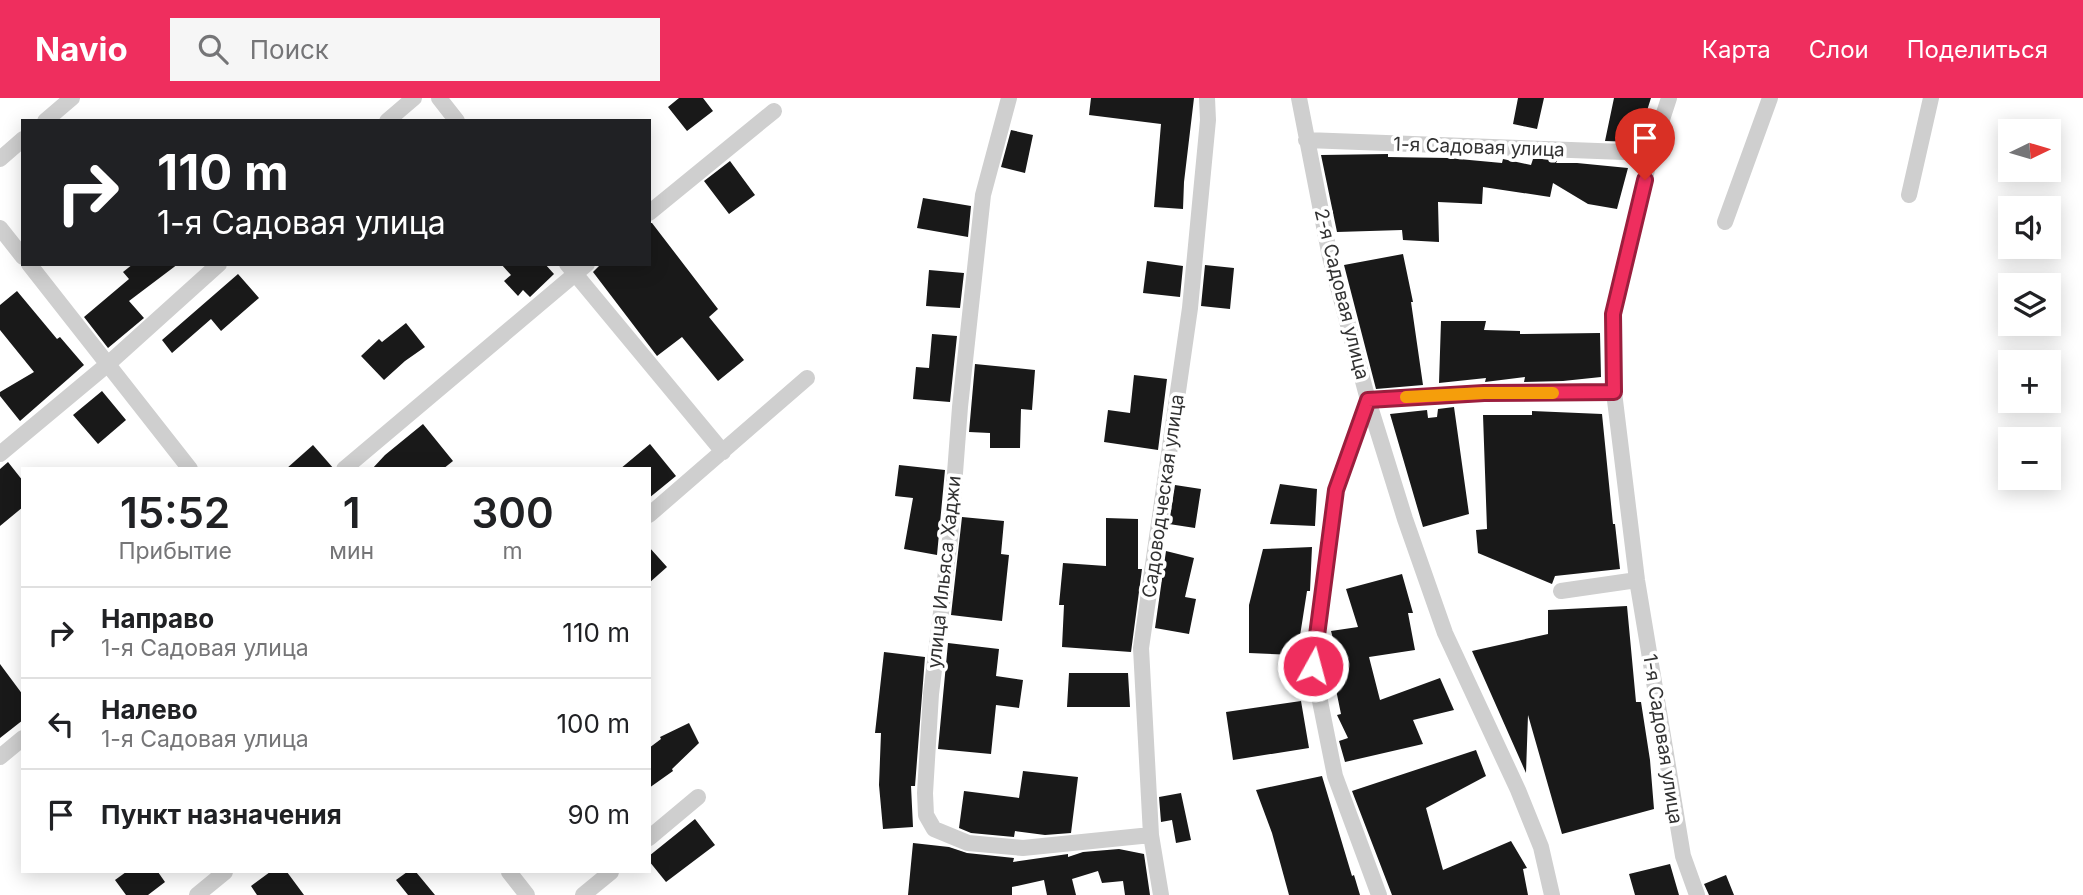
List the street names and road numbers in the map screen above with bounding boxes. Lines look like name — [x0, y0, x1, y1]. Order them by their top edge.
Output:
street label: 1-я Садовая улица — [1393, 133, 1565, 161]
street label: 2-я Садовая улица — [1310, 206, 1374, 382]
street label: Садоводческая улица — [1137, 393, 1189, 599]
street label: улица Ильяса Хаджи — [922, 474, 966, 670]
street label: 1-я Садовая улица — [1638, 653, 1688, 825]

